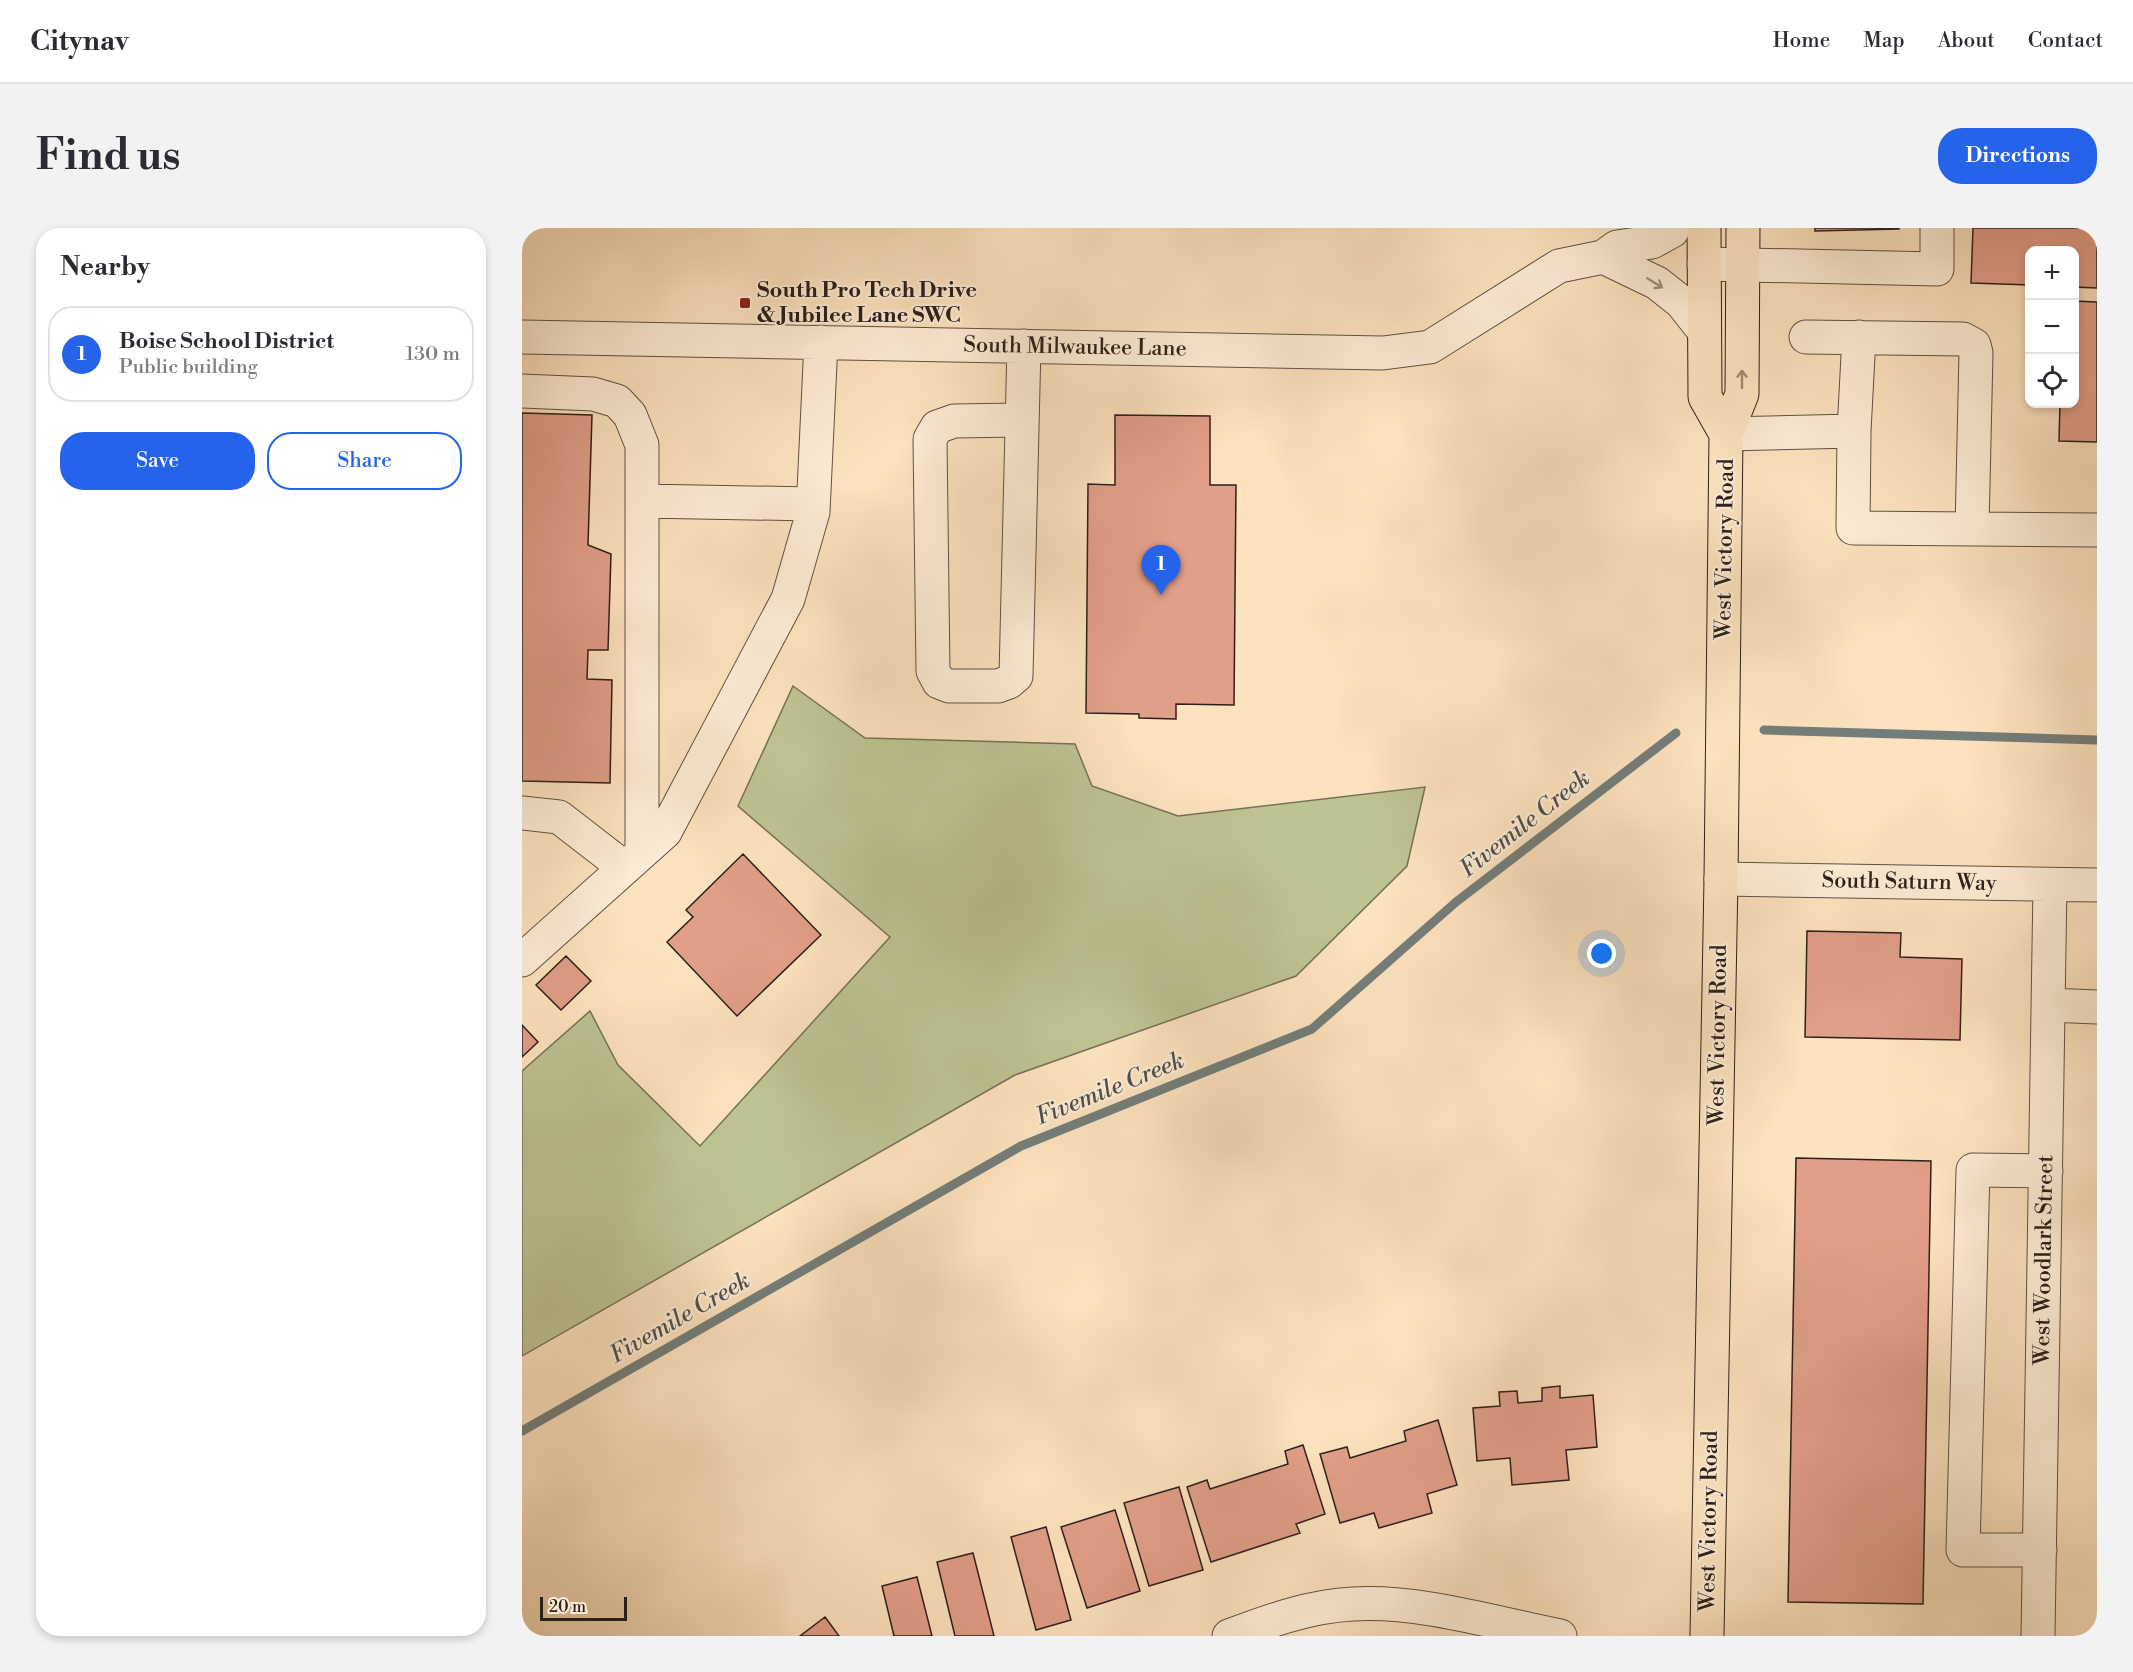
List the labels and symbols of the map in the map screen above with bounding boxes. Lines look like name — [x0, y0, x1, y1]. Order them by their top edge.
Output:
place label: South Pro Tech Drive & Jubilee Lane SWC — [757, 277, 977, 329]
one-way arrow — [1646, 278, 1663, 290]
marker: South Pro Tech Drive & Jubilee Lane SWC — [738, 296, 752, 310]
street label: South Milwaukee Lane — [963, 332, 1187, 362]
one-way arrow — [1736, 369, 1748, 389]
street label: West Victory Road — [1710, 458, 1740, 641]
pin: 1 — [1142, 546, 1180, 595]
water label: Fivemile Creek — [1454, 764, 1596, 884]
street label: South Saturn Way — [1821, 867, 1997, 897]
your location — [1587, 939, 1616, 968]
street label: West Victory Road — [1703, 944, 1733, 1127]
water label: Fivemile Creek — [1031, 1046, 1189, 1132]
street label: West Woodlark Street — [2029, 1155, 2059, 1366]
water label: Fivemile Creek — [604, 1266, 756, 1370]
street label: West Victory Road — [1694, 1430, 1724, 1613]
scale bar — [540, 1594, 627, 1622]

